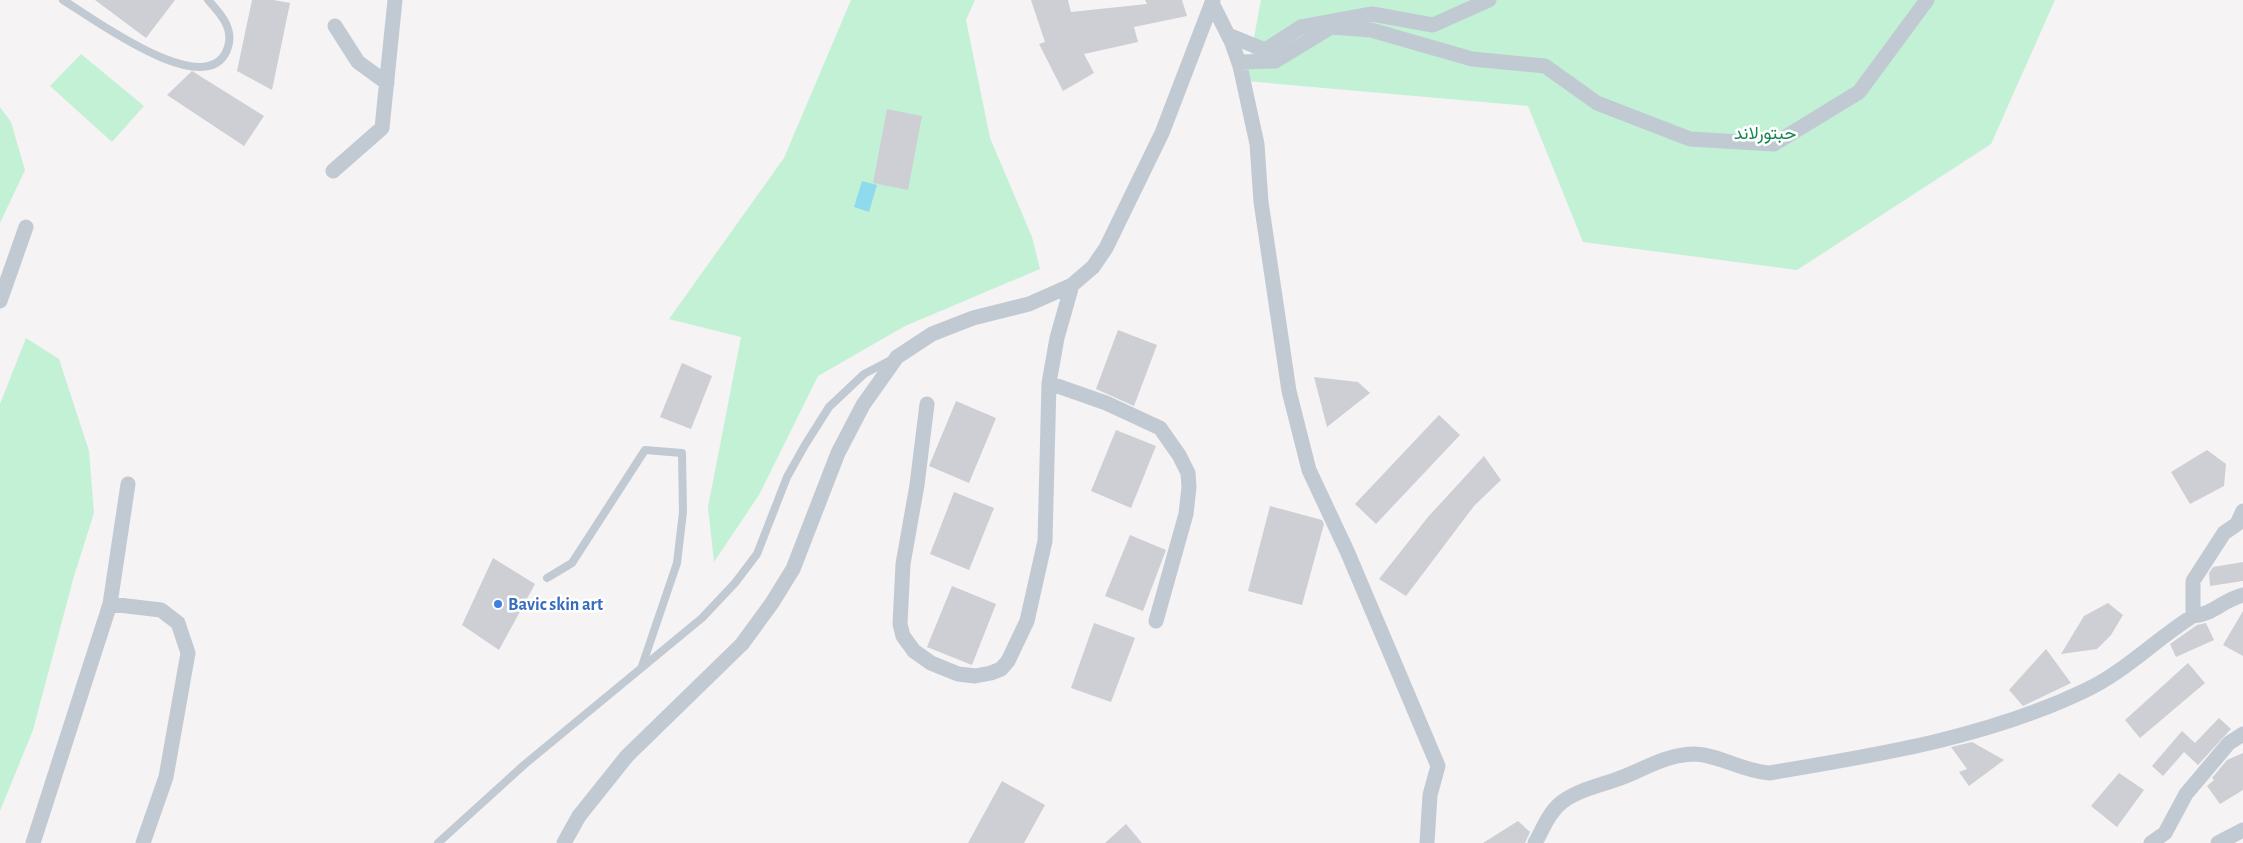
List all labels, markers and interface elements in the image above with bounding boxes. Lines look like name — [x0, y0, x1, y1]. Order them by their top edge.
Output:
park label: حبتورلاند — [1734, 125, 1796, 144]
place label: Bavic skin art — [508, 596, 603, 614]
marker: Bavic skin art — [492, 598, 504, 610]

